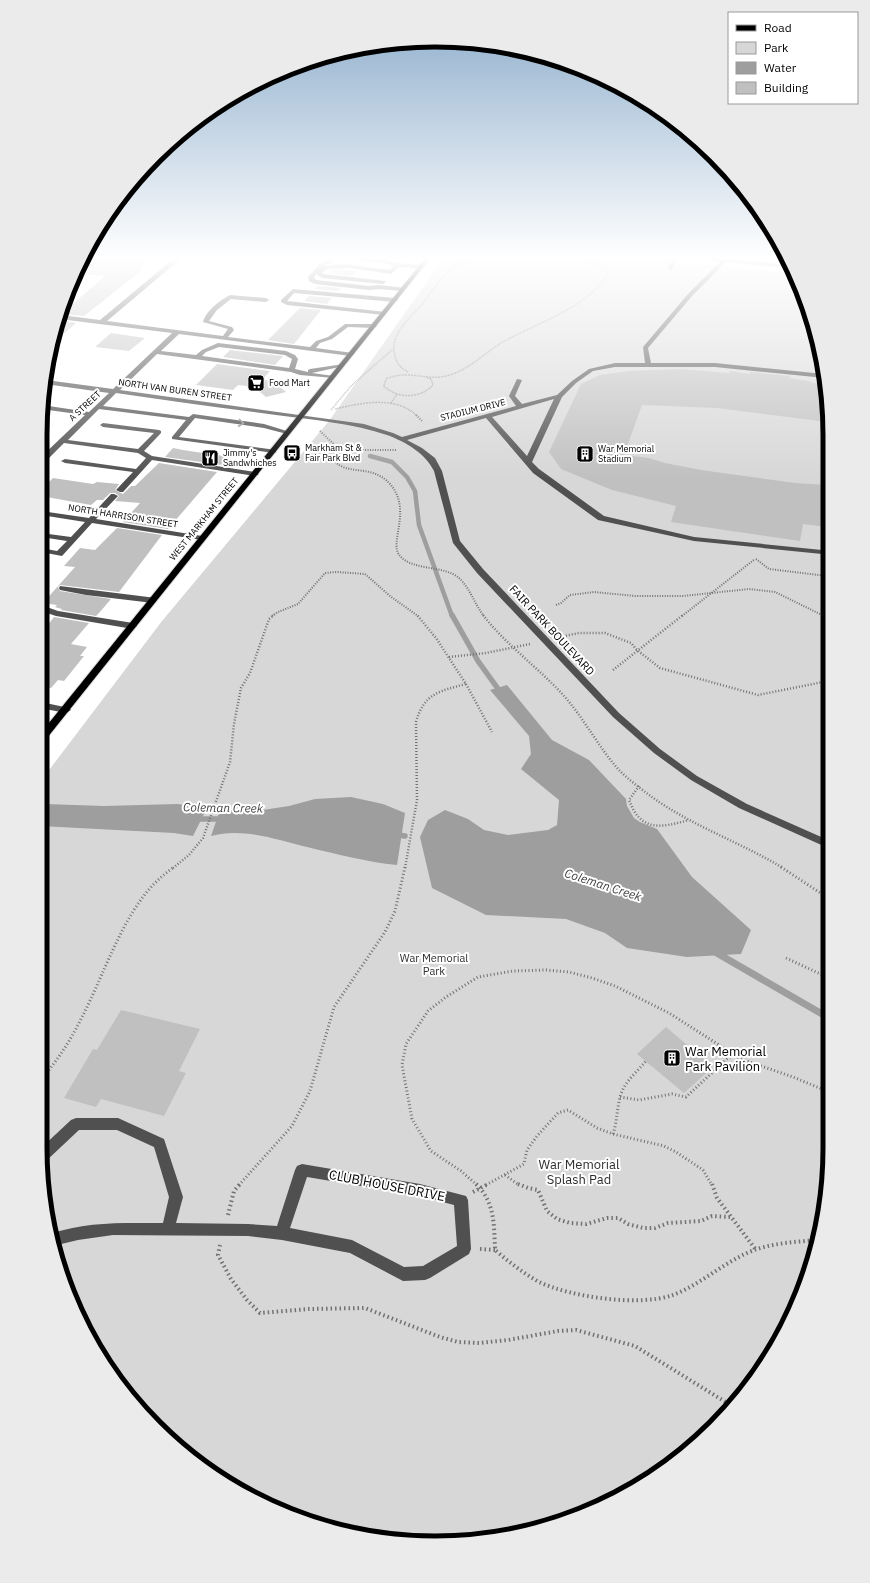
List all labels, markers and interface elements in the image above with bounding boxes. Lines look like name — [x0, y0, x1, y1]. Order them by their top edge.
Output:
legend — [728, 12, 858, 104]
text: Road — [764, 20, 792, 35]
text: Park — [764, 40, 789, 55]
text: Water — [764, 60, 797, 75]
text: Building — [764, 80, 809, 95]
supermarket icon: Food Mart — [246, 373, 266, 393]
street label: NORTH VAN BUREN STREET — [118, 376, 232, 403]
place label: Food Mart — [269, 377, 310, 388]
street label: A STREET — [66, 388, 103, 423]
street label: STADIUM DRIVE — [439, 396, 507, 423]
one-way arrow — [238, 418, 244, 427]
place label: Markham St & Fair Park Blvd — [305, 442, 363, 463]
bus stop icon: Markham St & Fair Park Blvd — [282, 443, 302, 463]
place label: War Memorial Stadium — [598, 443, 655, 464]
building icon: War Memorial Stadium — [575, 444, 595, 464]
place label: Jimmy's Sandwhiches — [223, 447, 277, 468]
restaurant icon: Jimmy's Sandwhiches — [200, 448, 220, 468]
street label: WEST MARKHAM STREET — [167, 475, 240, 562]
street label: NORTH HARRISON STREET — [67, 501, 179, 530]
street label: FAIR PARK BOULEVARD — [506, 582, 598, 678]
water label: Coleman Creek — [183, 799, 264, 816]
water label: Coleman Creek — [563, 865, 644, 904]
park label: War Memorial Park — [400, 951, 468, 978]
place label: War Memorial Park Pavilion — [685, 1043, 767, 1075]
building icon: War Memorial Park Pavilion — [662, 1048, 682, 1068]
park label: War Memorial Splash Pad — [538, 1156, 620, 1188]
street label: CLUB HOUSE DRIVE — [327, 1166, 446, 1205]

